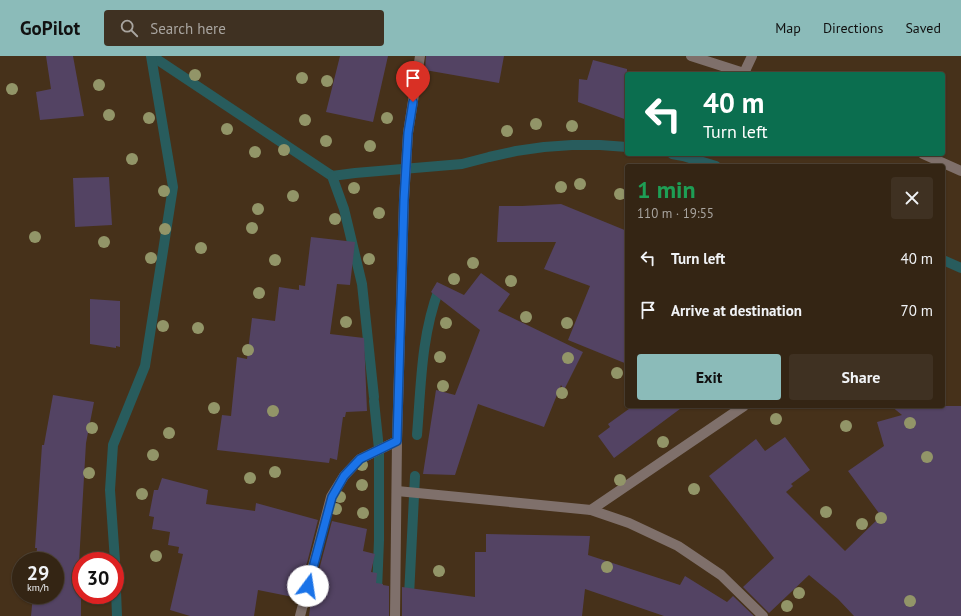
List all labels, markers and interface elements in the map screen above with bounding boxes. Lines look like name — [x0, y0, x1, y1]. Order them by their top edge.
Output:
search box — [104, 10, 384, 46]
text: GoPilot — [20, 16, 80, 40]
icon: search — [118, 17, 140, 39]
text: Search here — [150, 19, 226, 38]
text: Map — [775, 19, 801, 37]
text: Directions — [823, 19, 883, 37]
text: Saved — [905, 19, 941, 37]
pin — [396, 61, 430, 102]
icon: arrive — [402, 67, 424, 89]
text: 40 m — [703, 84, 764, 121]
icon: left — [637, 88, 689, 140]
text: Turn left — [703, 120, 768, 143]
text: 1 min — [637, 174, 696, 205]
button: close — [891, 177, 933, 219]
text: 110 m · 19:55 — [637, 205, 714, 222]
icon: left — [637, 247, 659, 269]
text: Turn left — [671, 249, 725, 268]
text: 40 m — [900, 249, 933, 268]
icon: arrive — [637, 299, 659, 321]
text: Arrive at destination — [671, 301, 802, 320]
text: 70 m — [900, 301, 933, 320]
button: Exit — [637, 354, 781, 400]
button: Share — [789, 354, 933, 400]
speed limit sign: 30 — [72, 552, 124, 604]
text: 29 — [27, 560, 49, 586]
position arrow — [287, 565, 329, 607]
text: km/h — [27, 581, 49, 594]

